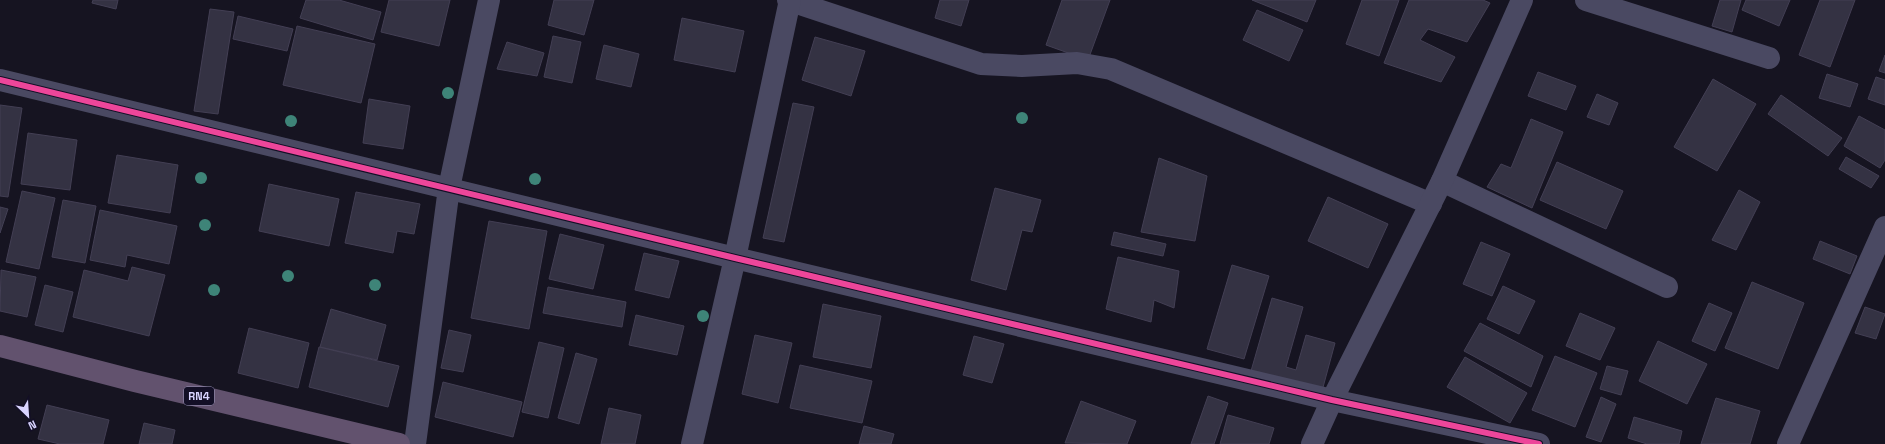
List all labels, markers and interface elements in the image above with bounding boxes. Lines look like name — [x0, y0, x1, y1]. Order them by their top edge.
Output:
road number: RN4 — [184, 387, 214, 405]
north arrow — [8, 396, 48, 436]
text: N — [26, 417, 39, 433]

